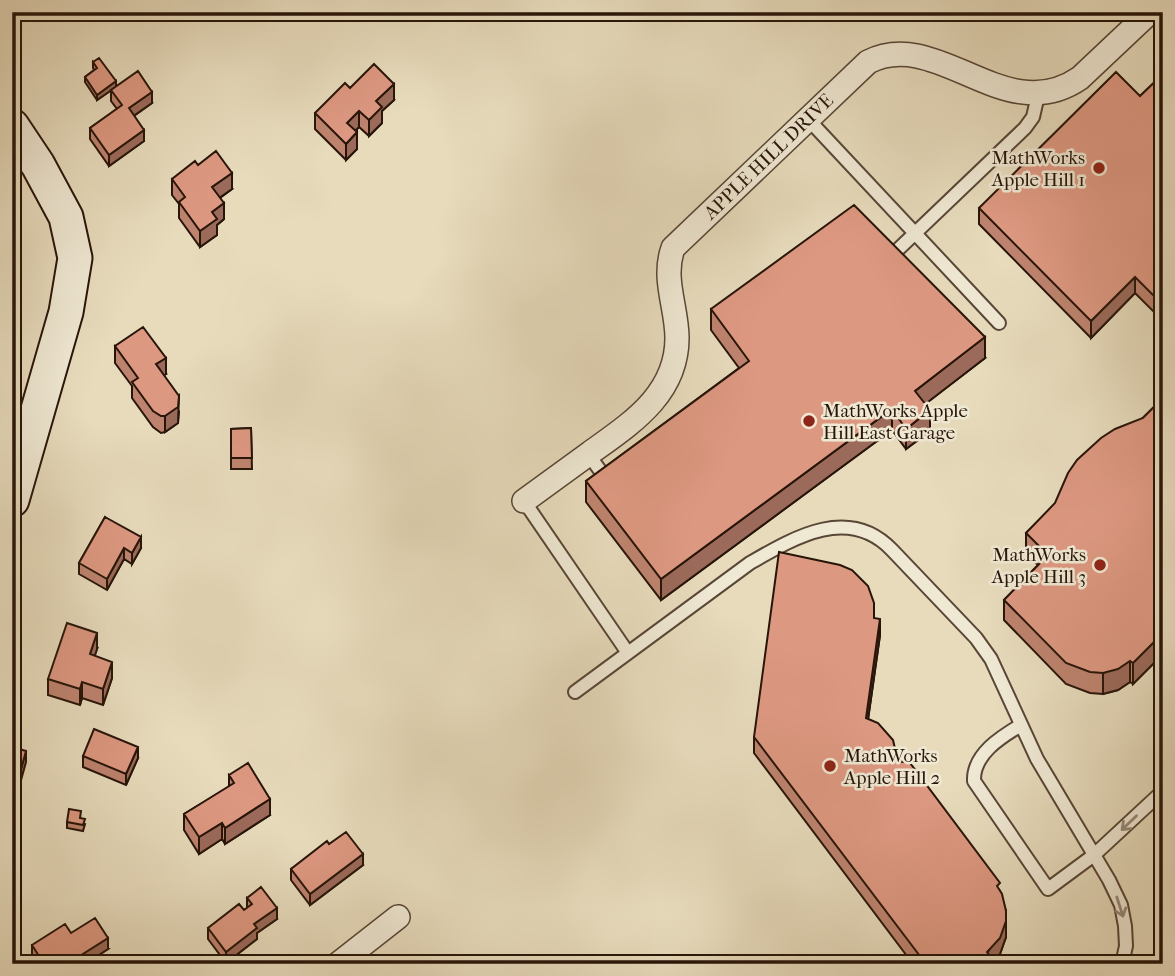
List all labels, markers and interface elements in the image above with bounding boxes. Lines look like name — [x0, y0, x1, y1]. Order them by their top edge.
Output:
street label: APPLE HILL DRIVE — [699, 89, 838, 225]
place label: MathWorks Apple Hill 1 — [991, 147, 1085, 191]
marker: MathWorks Apple Hill 1 — [1091, 160, 1107, 176]
place label: MathWorks Apple Hill East Garage — [823, 400, 968, 444]
marker: MathWorks Apple Hill East Garage — [801, 413, 817, 429]
place label: MathWorks Apple Hill 3 — [991, 544, 1086, 588]
marker: MathWorks Apple Hill 3 — [1092, 557, 1108, 573]
place label: MathWorks Apple Hill 2 — [843, 745, 941, 789]
marker: MathWorks Apple Hill 2 — [822, 758, 838, 774]
one-way arrow — [1121, 815, 1138, 832]
one-way arrow — [1115, 895, 1127, 917]

